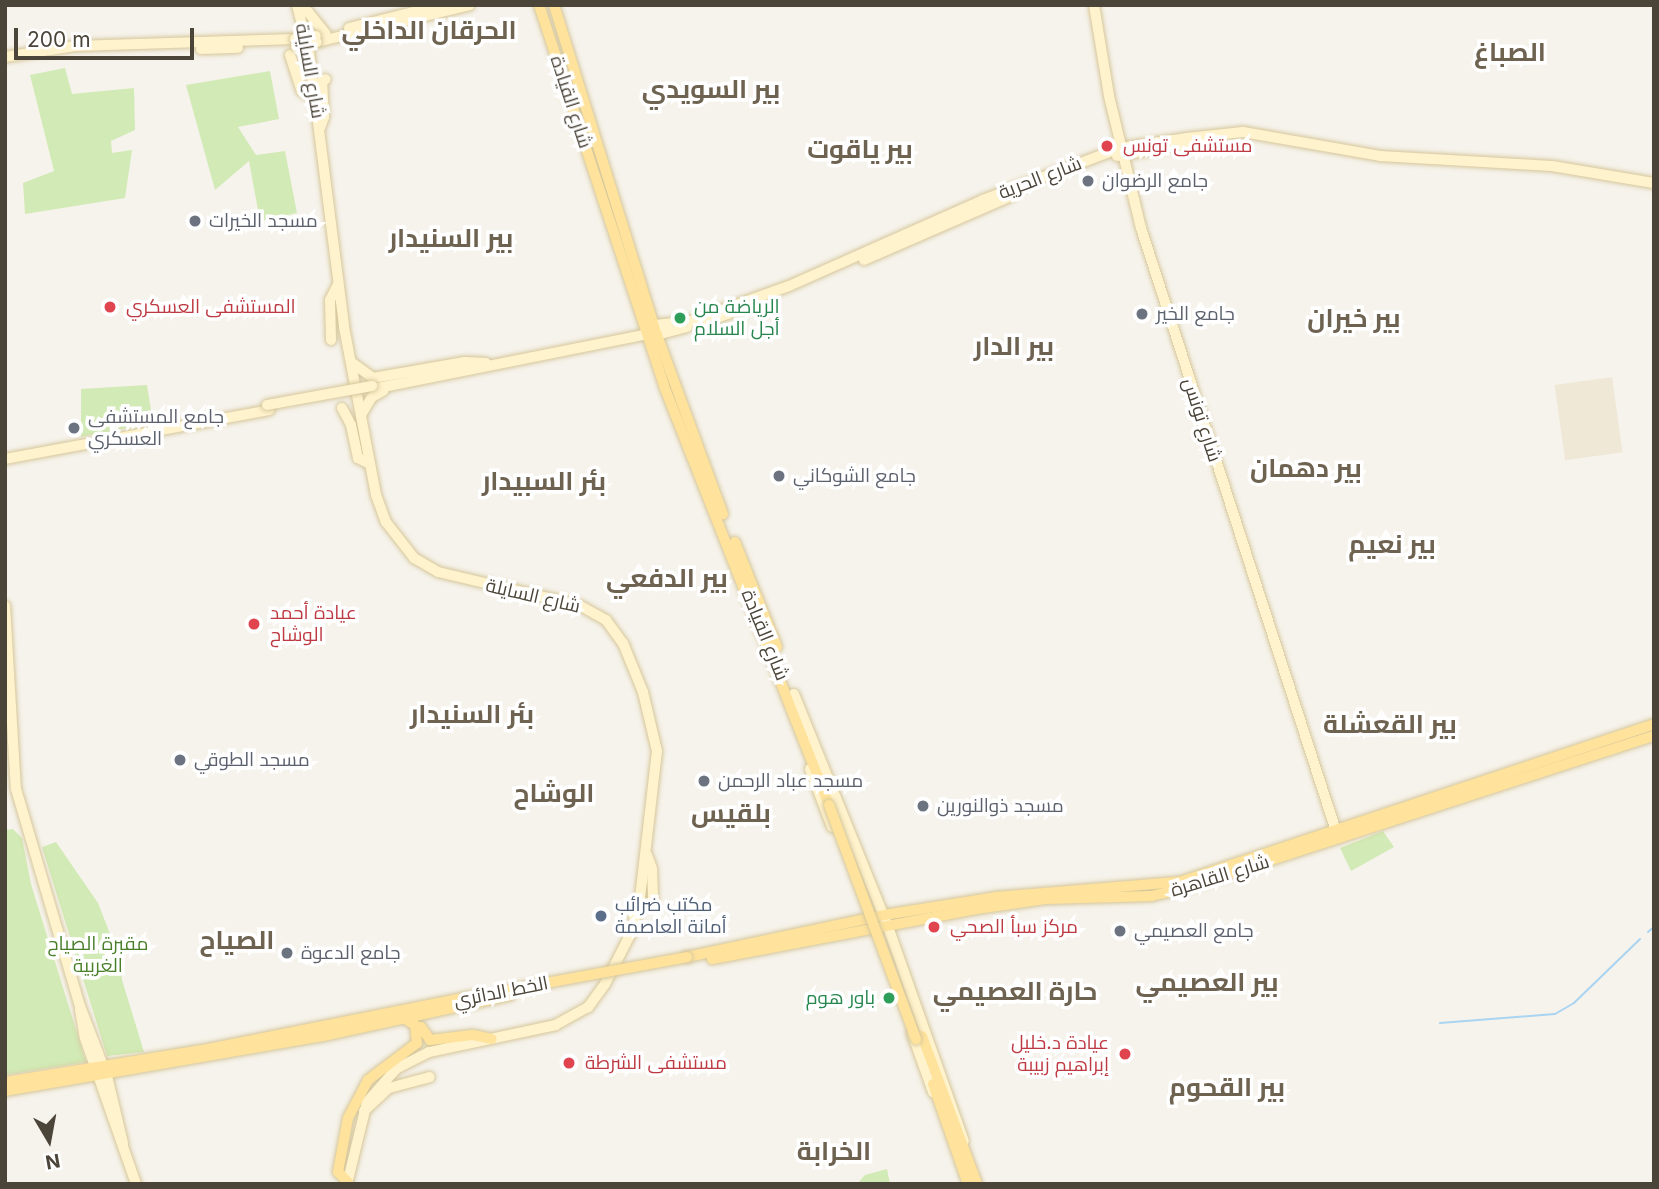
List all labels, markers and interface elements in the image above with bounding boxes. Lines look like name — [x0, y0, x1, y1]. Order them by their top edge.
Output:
scale bar — [18, 14, 198, 58]
district label: الحرقان الداخلي — [341, 14, 517, 46]
street label: شارع السايلة — [290, 22, 330, 120]
text: 200 m — [27, 27, 91, 52]
district label: الصباغ — [1474, 36, 1546, 68]
street label: شارع القيادة — [545, 53, 597, 151]
district label: بير السويدي — [642, 73, 780, 105]
district label: بير ياقوت — [807, 133, 913, 165]
place label: مستشفى تونس — [1123, 135, 1253, 157]
marker: مستشفى تونس — [1097, 136, 1117, 156]
street label: شارع الحرية — [995, 152, 1085, 204]
place label: جامع الرضوان — [1102, 170, 1208, 192]
marker: جامع الرضوان — [1080, 173, 1096, 189]
place label: مسجد الخيرات — [209, 210, 318, 232]
marker: مسجد الخيرات — [187, 213, 203, 229]
district label: بير السنيدار — [389, 222, 513, 254]
place label: المستشفى العسكري — [126, 296, 296, 318]
place label: الرياضة من أجل السلام — [694, 296, 780, 340]
marker: المستشفى العسكري — [100, 297, 120, 317]
district label: بير خيران — [1307, 302, 1401, 334]
place label: جامع الخير — [1156, 303, 1235, 325]
marker: جامع الخير — [1134, 306, 1150, 322]
marker: الرياضة من أجل السلام — [672, 310, 688, 326]
district label: بير الدار — [974, 330, 1054, 362]
street label: شارع تونس — [1178, 375, 1226, 465]
place label: جامع المستشفى العسكري — [88, 406, 224, 450]
marker: جامع المستشفى العسكري — [66, 420, 82, 436]
district label: بير دهمان — [1250, 452, 1362, 484]
district label: بئر السبيدار — [482, 465, 606, 497]
place label: جامع الشوكاني — [793, 465, 916, 487]
marker: جامع الشوكاني — [771, 468, 787, 484]
district label: بير نعيم — [1348, 528, 1436, 560]
district label: بير الدفعي — [606, 562, 728, 594]
street label: شارع السايلة — [484, 574, 582, 618]
street label: شارع القيادة — [736, 586, 794, 684]
place label: عيادة أحمد الوشاح — [270, 602, 357, 646]
marker: عيادة أحمد الوشاح — [244, 614, 264, 634]
district label: بئر السنيدار — [410, 698, 534, 730]
district label: بير القعشلة — [1323, 708, 1457, 740]
place label: مسجد الطوقي — [194, 749, 310, 771]
marker: مسجد الطوقي — [172, 752, 188, 768]
place label: مسجد عباد الرحمن — [718, 770, 863, 792]
marker: مسجد عباد الرحمن — [696, 773, 712, 789]
district label: الوشاح — [514, 777, 594, 809]
place label: مسجد ذوالنورين — [937, 795, 1064, 817]
district label: بلقيس — [691, 797, 771, 829]
marker: مسجد ذوالنورين — [915, 798, 931, 814]
street label: شارع القاهرة — [1168, 850, 1272, 902]
place label: مكتب ضرائب أمانة العاصمة — [615, 894, 727, 938]
marker: مكتب ضرائب أمانة العاصمة — [593, 908, 609, 924]
place label: مركز سبأ الصحي — [950, 916, 1078, 938]
marker: مركز سبأ الصحي — [924, 917, 944, 937]
place label: جامع العصيمي — [1134, 920, 1254, 942]
marker: جامع العصيمي — [1112, 923, 1128, 939]
district label: الصياح — [200, 924, 274, 956]
park label: مقبرة الصياح الغربية — [48, 933, 148, 977]
place label: جامع الدعوة — [301, 942, 401, 964]
marker: جامع الدعوة — [279, 945, 295, 961]
district label: بير العصيمي — [1135, 966, 1279, 998]
street label: الخط الدائري — [452, 972, 550, 1012]
district label: حارة العصيمي — [933, 975, 1097, 1007]
place label: باور هوم — [806, 987, 875, 1009]
marker: باور هوم — [881, 990, 897, 1006]
place label: عيادة د.خليل إبراهيم زبيبة — [1011, 1032, 1109, 1076]
marker: عيادة د.خليل إبراهيم زبيبة — [1115, 1044, 1135, 1064]
place label: مستشفى الشرطة — [585, 1052, 727, 1074]
marker: مستشفى الشرطة — [559, 1053, 579, 1073]
district label: بير القحوم — [1169, 1071, 1285, 1103]
north arrow — [14, 1105, 84, 1175]
district label: الخرابة — [797, 1135, 871, 1167]
text: N — [44, 1149, 62, 1174]

